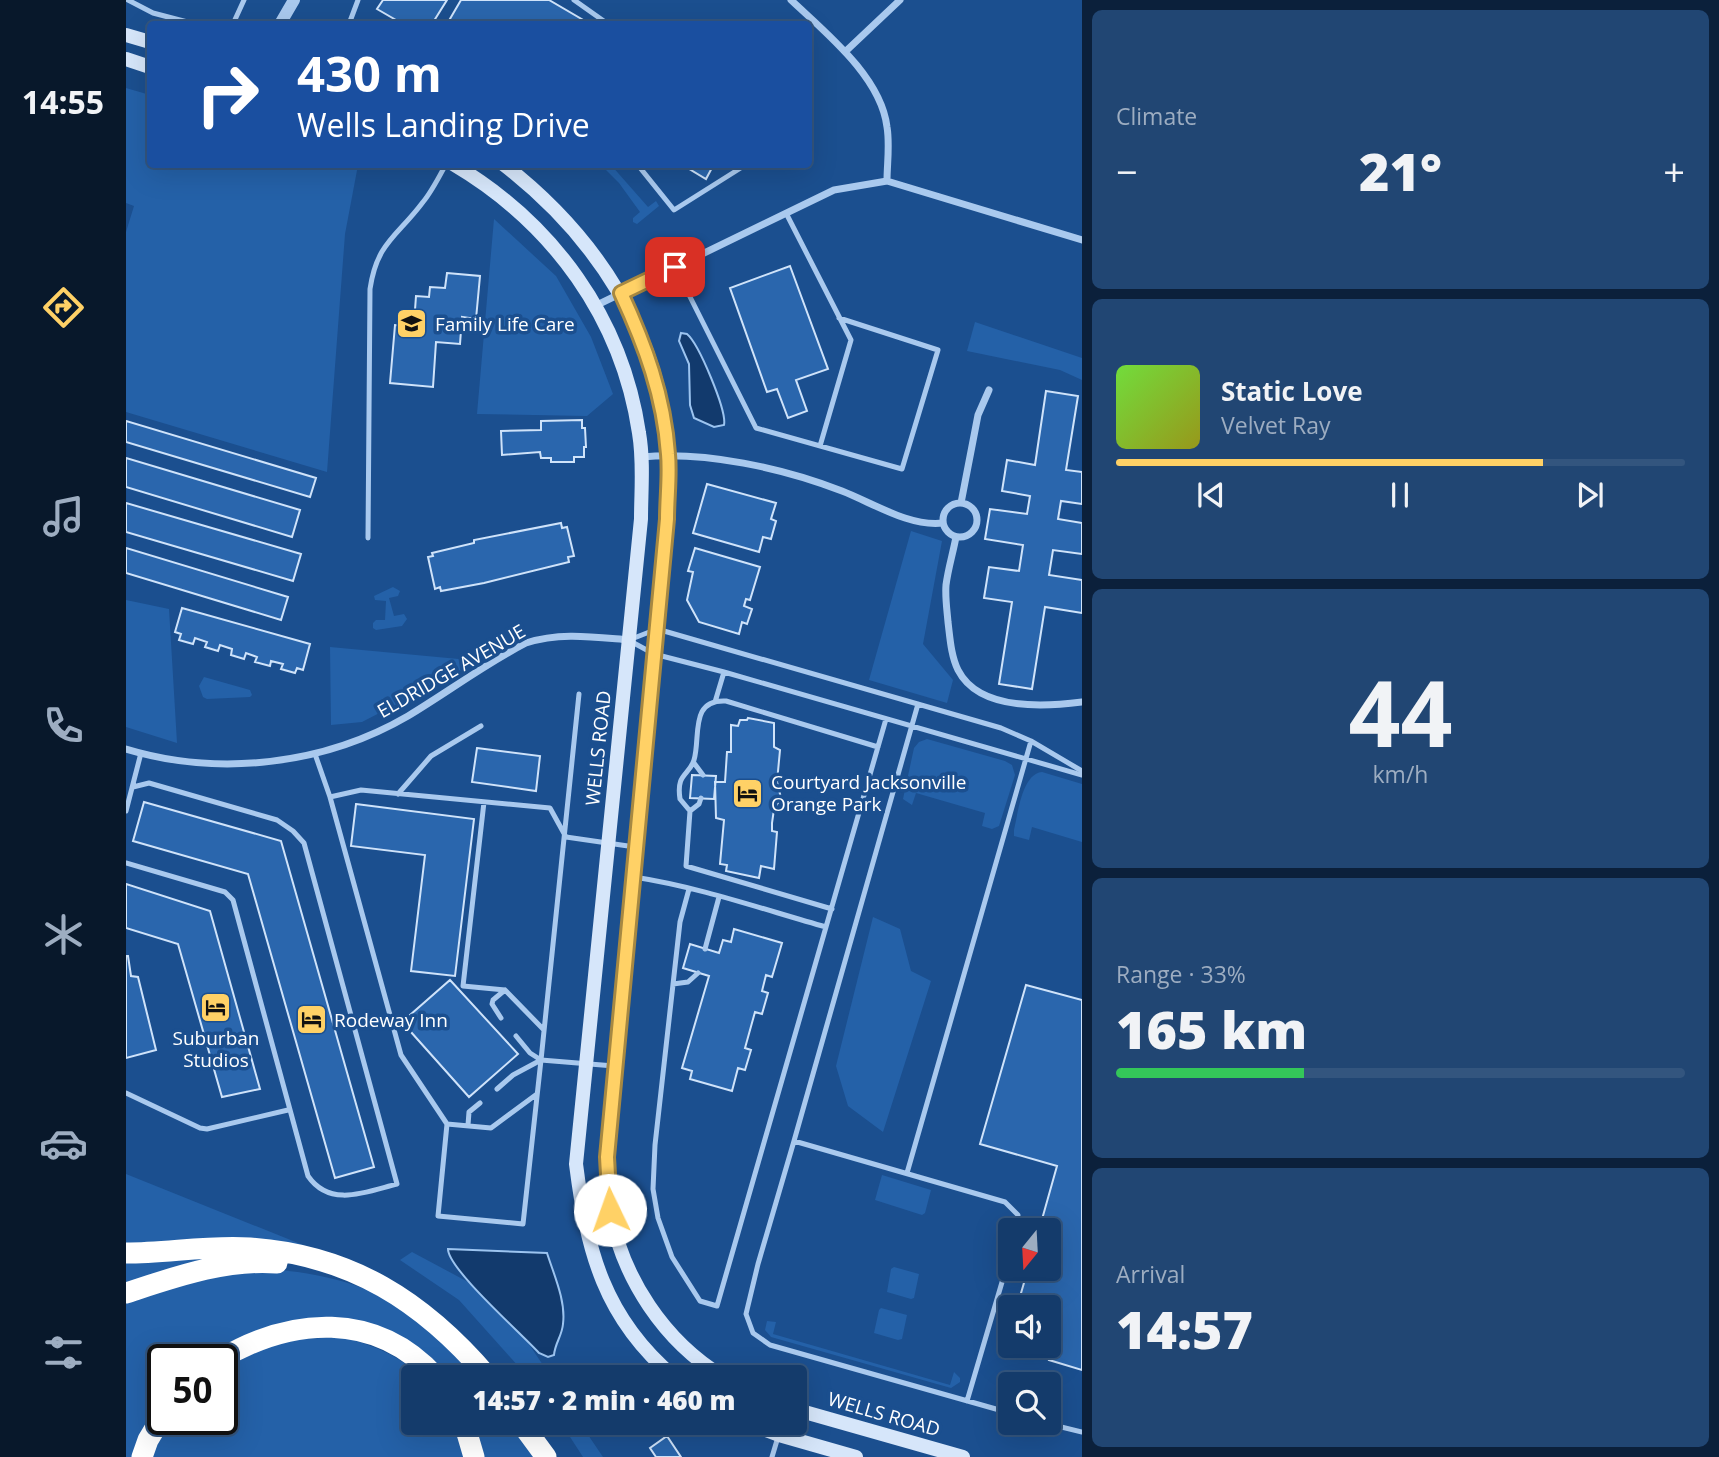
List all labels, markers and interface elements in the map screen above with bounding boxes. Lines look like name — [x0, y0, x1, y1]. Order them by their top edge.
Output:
text: 430 m — [297, 40, 442, 106]
icon: right — [182, 49, 273, 140]
text: 14:55 — [22, 80, 104, 123]
text: Climate — [1116, 100, 1197, 132]
text: Wells Landing Drive — [297, 103, 590, 146]
text: 21° — [1359, 135, 1442, 206]
text: − — [1116, 145, 1138, 197]
text: + — [1663, 145, 1685, 197]
pin — [645, 237, 705, 297]
icon: arrive — [656, 248, 694, 286]
icon: directions — [39, 283, 88, 332]
school or university icon: Family Life Care — [395, 307, 429, 341]
place label: Family Life Care — [435, 311, 575, 337]
text: Static Love — [1221, 373, 1363, 409]
text: Velvet Ray — [1221, 409, 1331, 441]
icon: previous — [1192, 476, 1230, 514]
icon: pause — [1381, 476, 1419, 514]
icon: next — [1571, 476, 1609, 514]
icon: music — [39, 492, 88, 541]
street label: ELDRIDGE AVENUE — [372, 618, 530, 724]
text: 44 — [1348, 650, 1453, 774]
street label: WELLS ROAD — [579, 689, 617, 807]
icon: phone — [39, 701, 88, 750]
text: km/h — [1373, 758, 1428, 790]
place label: Courtyard Jacksonville Orange Park — [771, 769, 966, 817]
hotel icon: Courtyard Jacksonville Orange Park — [731, 776, 765, 810]
icon: climate — [39, 910, 88, 959]
text: Range · 33% — [1116, 958, 1246, 990]
hotel icon: Suburban Studios — [199, 990, 233, 1024]
text: 165 km — [1116, 993, 1307, 1064]
hotel icon: Rodeway Inn — [294, 1003, 328, 1037]
place label: Rodeway Inn — [334, 1007, 448, 1033]
place label: Suburban Studios — [173, 1025, 259, 1073]
icon: car — [39, 1119, 88, 1168]
position arrow — [573, 1173, 647, 1247]
north arrow — [998, 1218, 1060, 1281]
map controls — [998, 1218, 1061, 1435]
text: Arrival — [1116, 1258, 1185, 1290]
text: 14:57 — [1116, 1293, 1253, 1364]
button: sound — [998, 1295, 1061, 1358]
icon: filters — [39, 1328, 88, 1377]
speed limit sign: 50 — [147, 1344, 238, 1435]
button: search — [998, 1372, 1061, 1435]
text: 14:57 · 2 min · 460 m — [473, 1382, 735, 1418]
street label: WELLS ROAD — [825, 1386, 943, 1442]

